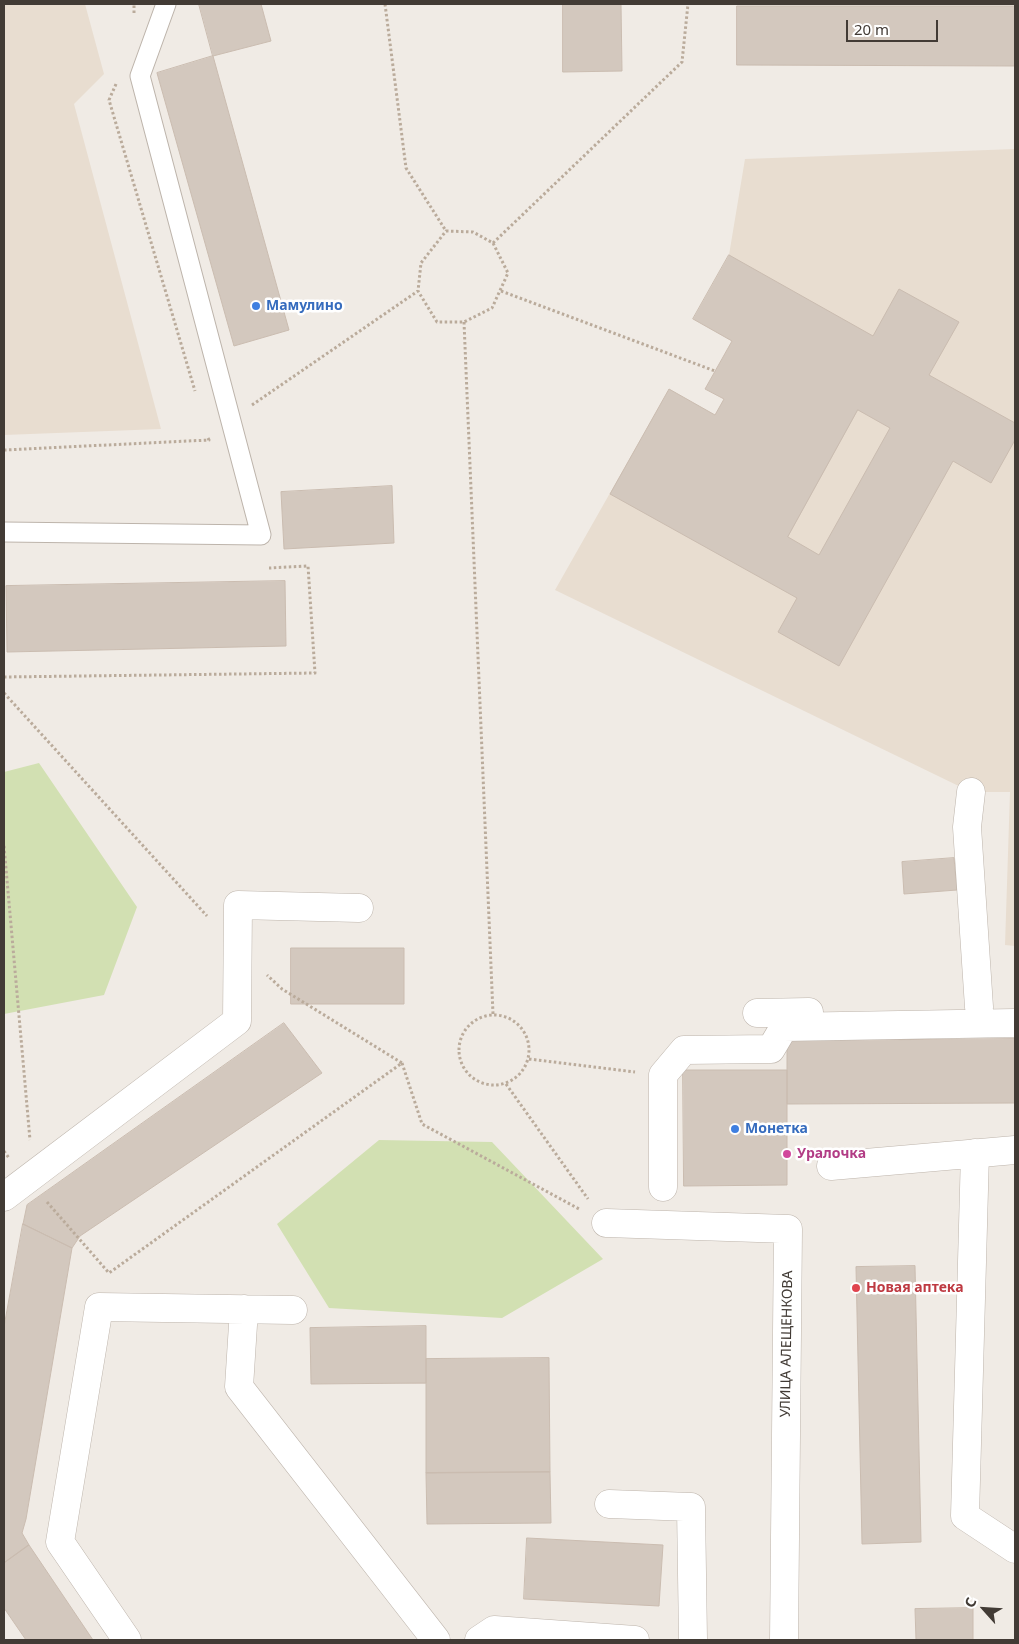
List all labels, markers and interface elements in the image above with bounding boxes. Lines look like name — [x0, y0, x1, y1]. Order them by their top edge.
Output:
scale bar — [849, 10, 942, 42]
text: 20 m — [854, 19, 889, 39]
place label: Мамулино — [266, 298, 343, 314]
marker: Мамулино — [250, 300, 262, 312]
place label: Монетка — [745, 1121, 808, 1137]
marker: Монетка — [729, 1123, 741, 1135]
place label: Уралочка — [797, 1146, 866, 1162]
marker: Уралочка — [781, 1148, 793, 1160]
street label: УЛИЦА АЛЕЩЕНКОВА — [777, 1270, 797, 1418]
place label: Новая аптека — [866, 1280, 964, 1296]
marker: Новая аптека — [850, 1282, 862, 1294]
north arrow — [959, 1584, 1009, 1634]
text: С — [960, 1594, 981, 1610]

